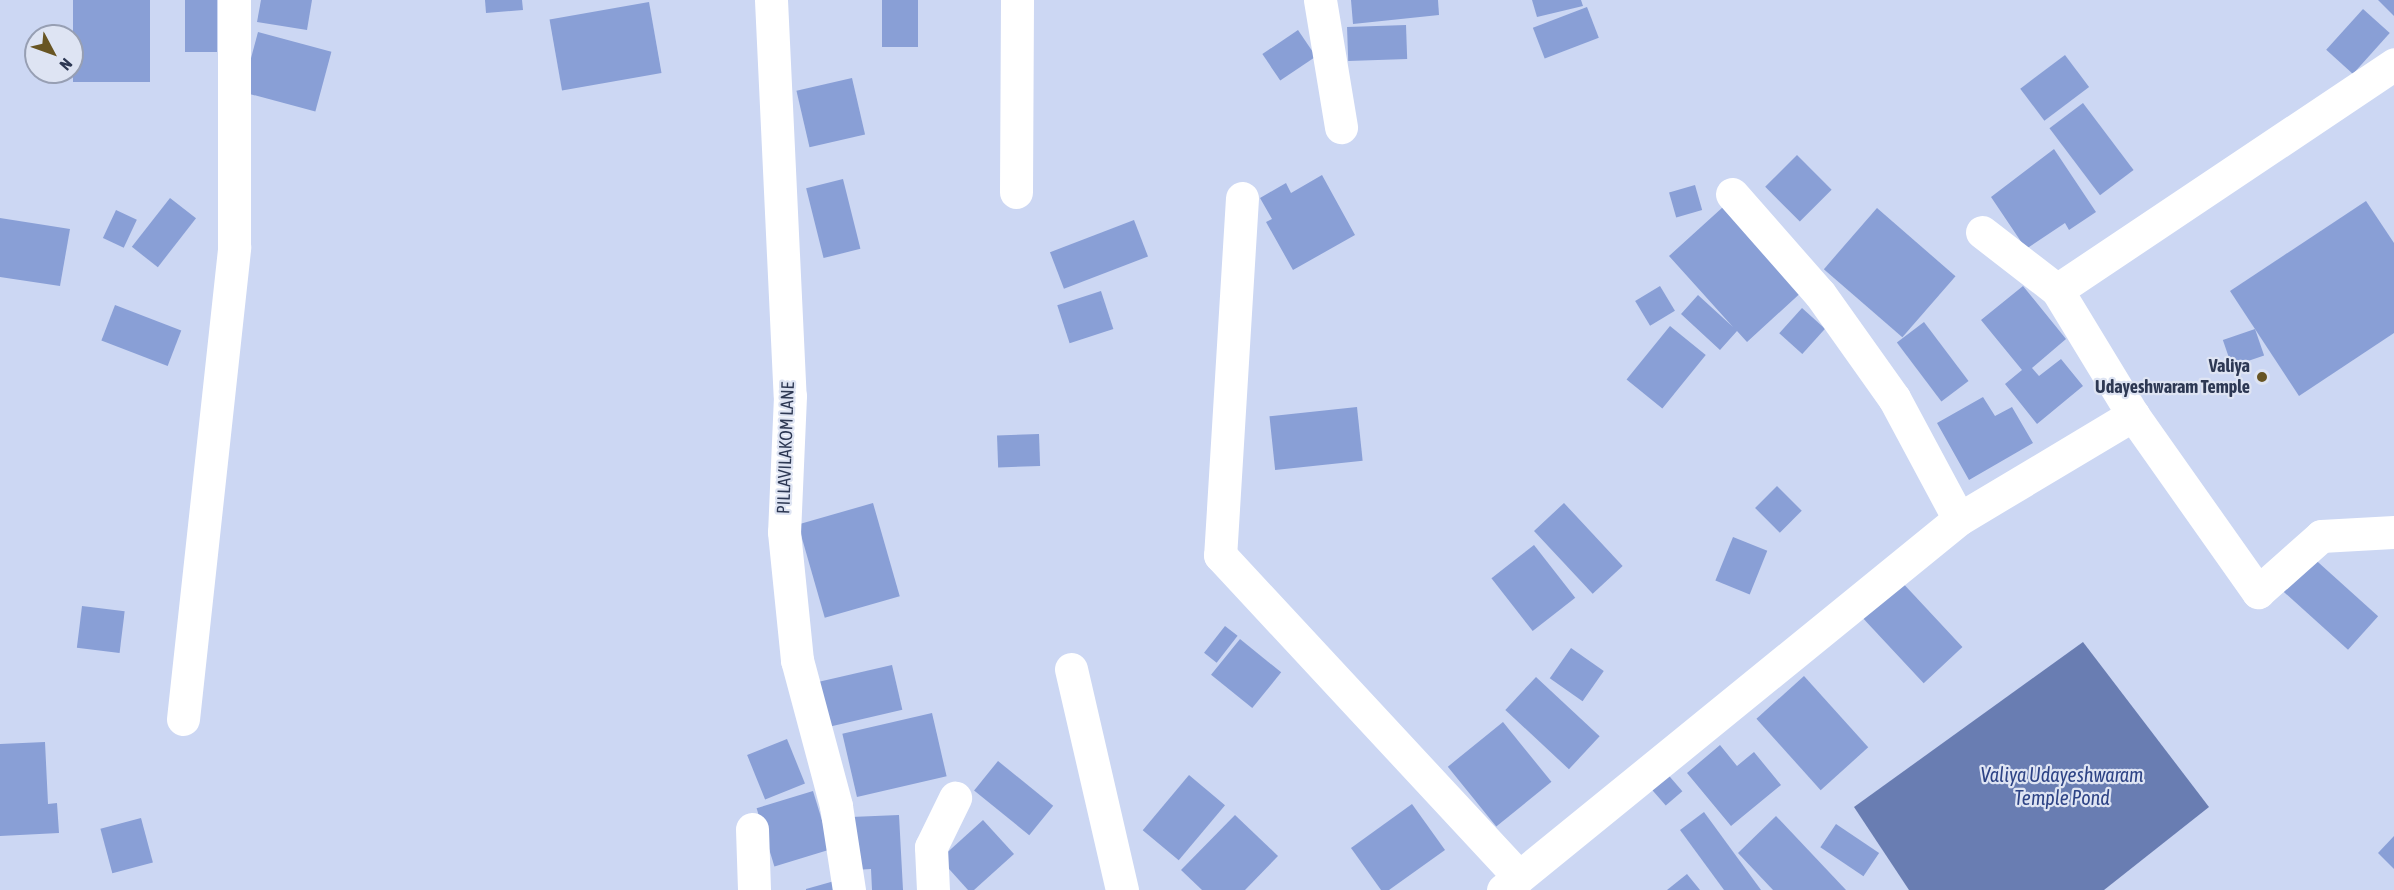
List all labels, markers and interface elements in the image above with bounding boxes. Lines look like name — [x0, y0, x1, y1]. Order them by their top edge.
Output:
north arrow — [24, 24, 84, 84]
text: N — [56, 55, 76, 74]
place label: Valiya Udayeshwaram Temple — [2095, 356, 2250, 398]
marker: Valiya Udayeshwaram Temple — [2255, 370, 2269, 384]
street label: PILLAVILAKOM LANE — [773, 381, 799, 515]
water label: Valiya Udayeshwaram Temple Pond — [1981, 763, 2143, 810]

